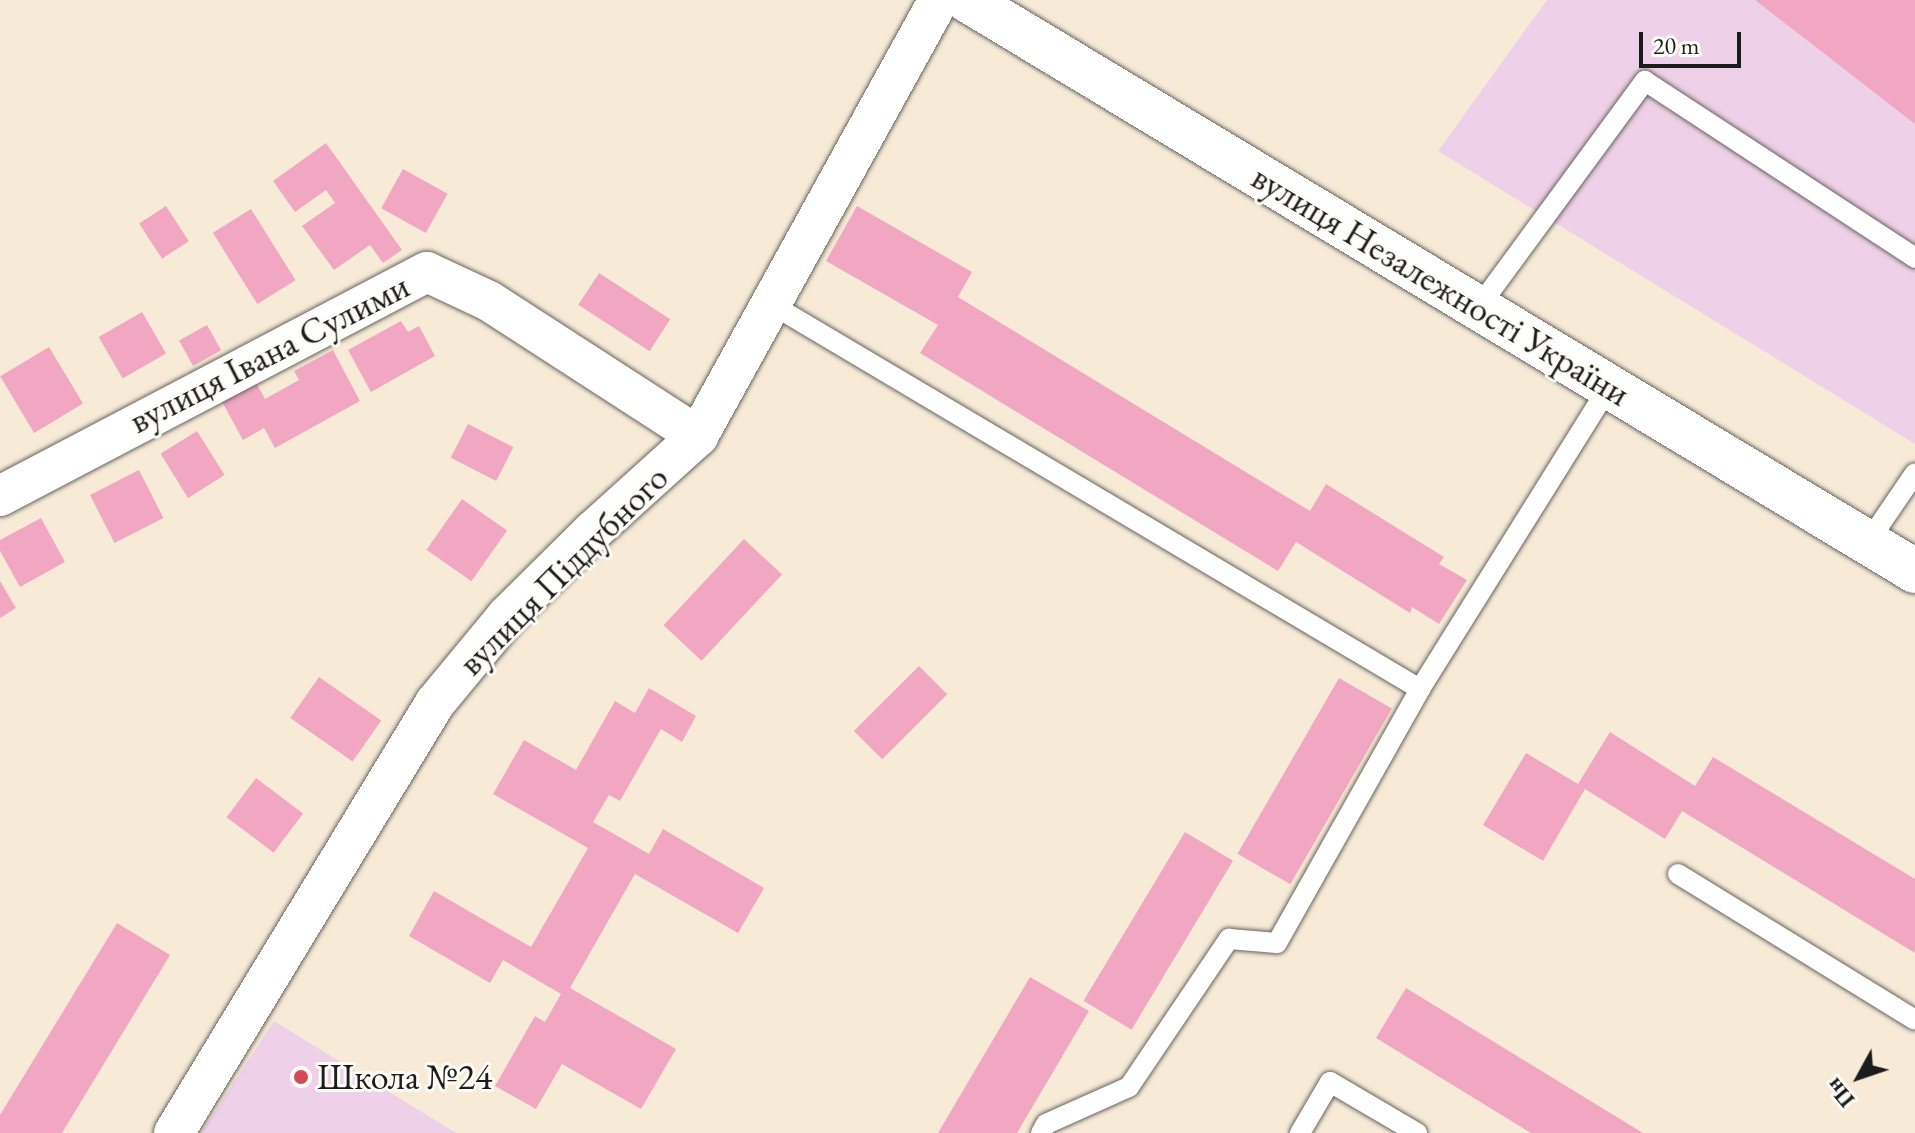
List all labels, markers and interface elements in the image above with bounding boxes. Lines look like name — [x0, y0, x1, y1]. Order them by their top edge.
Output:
scale bar — [1643, 16, 1745, 66]
text: 20 m — [1653, 30, 1700, 61]
street label: вулиця Незалежності України — [1244, 155, 1638, 415]
street label: вулиця Івана Сулими — [122, 264, 416, 442]
street label: вулиця Піддубного — [449, 456, 677, 684]
north arrow — [1819, 1037, 1899, 1117]
place label: Школа №24 — [317, 1055, 492, 1099]
marker: Школа №24 — [292, 1068, 310, 1086]
text: Пн — [1819, 1072, 1861, 1114]

